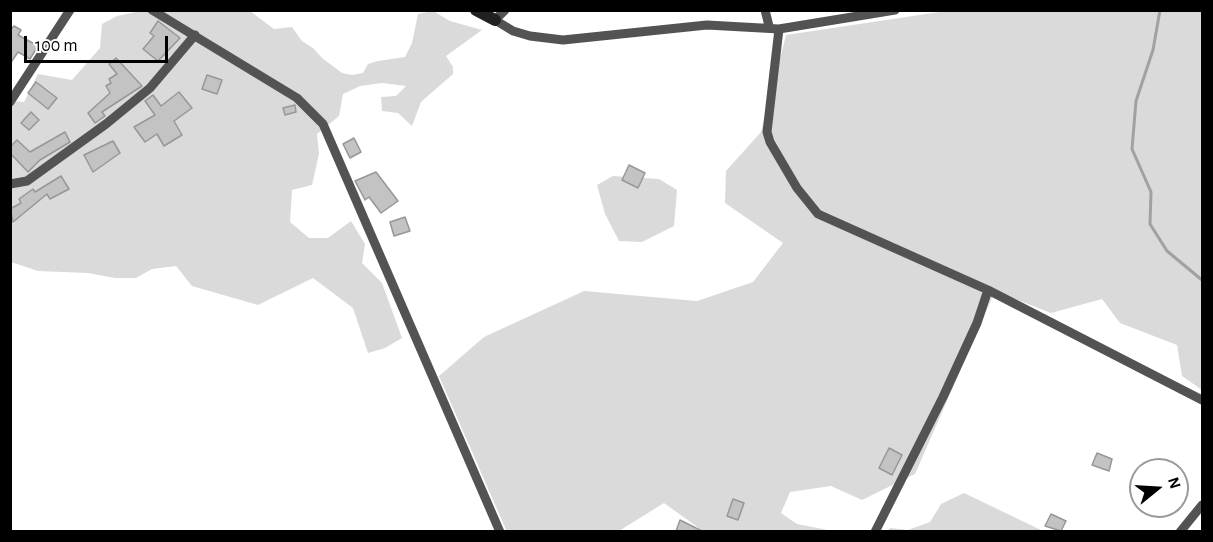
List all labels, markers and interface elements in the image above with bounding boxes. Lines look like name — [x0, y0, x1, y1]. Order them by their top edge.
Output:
scale bar — [27, 24, 171, 62]
text: 100 m — [35, 37, 78, 55]
north arrow — [1129, 458, 1189, 518]
text: N — [1165, 475, 1184, 491]

